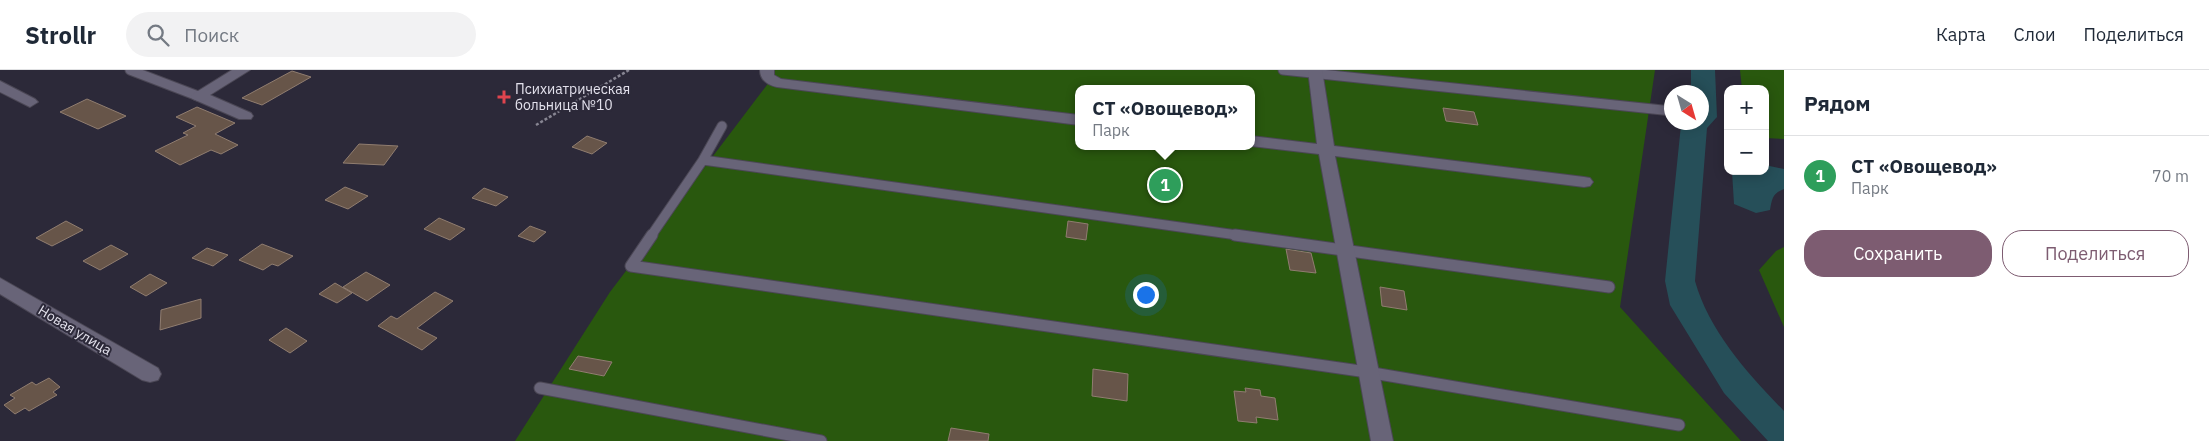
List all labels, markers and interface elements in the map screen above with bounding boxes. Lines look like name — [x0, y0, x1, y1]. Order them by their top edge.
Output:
search box — [126, 12, 476, 57]
text: Strollr — [25, 19, 96, 51]
icon: search — [144, 21, 172, 49]
text: Поиск — [184, 23, 239, 47]
text: Карта — [1936, 23, 1986, 46]
text: Слои — [2014, 23, 2056, 46]
text: Поделиться — [2084, 23, 2184, 46]
place label: Психиатрическая больница №10 — [515, 80, 630, 114]
popup — [1075, 85, 1255, 150]
north arrow — [1664, 85, 1709, 130]
map controls — [1724, 85, 1769, 175]
button: + — [1724, 85, 1769, 130]
text: Рядом — [1804, 89, 1871, 117]
marker: Психиатрическая больница №10 — [497, 90, 511, 104]
text: СТ «Овощевод» — [1092, 96, 1238, 120]
text: Парк — [1092, 120, 1130, 140]
button: − — [1724, 130, 1769, 175]
text: СТ «Овощевод» — [1851, 154, 1997, 178]
pin: 1 — [1149, 166, 1181, 204]
text: 1 — [1815, 166, 1825, 186]
text: 70 m — [2152, 166, 2189, 186]
text: Парк — [1851, 178, 1889, 198]
button: Сохранить — [1804, 230, 1992, 277]
button: Поделиться — [2002, 230, 2189, 277]
your location — [1133, 282, 1159, 308]
street label: Новая улица — [35, 301, 115, 359]

